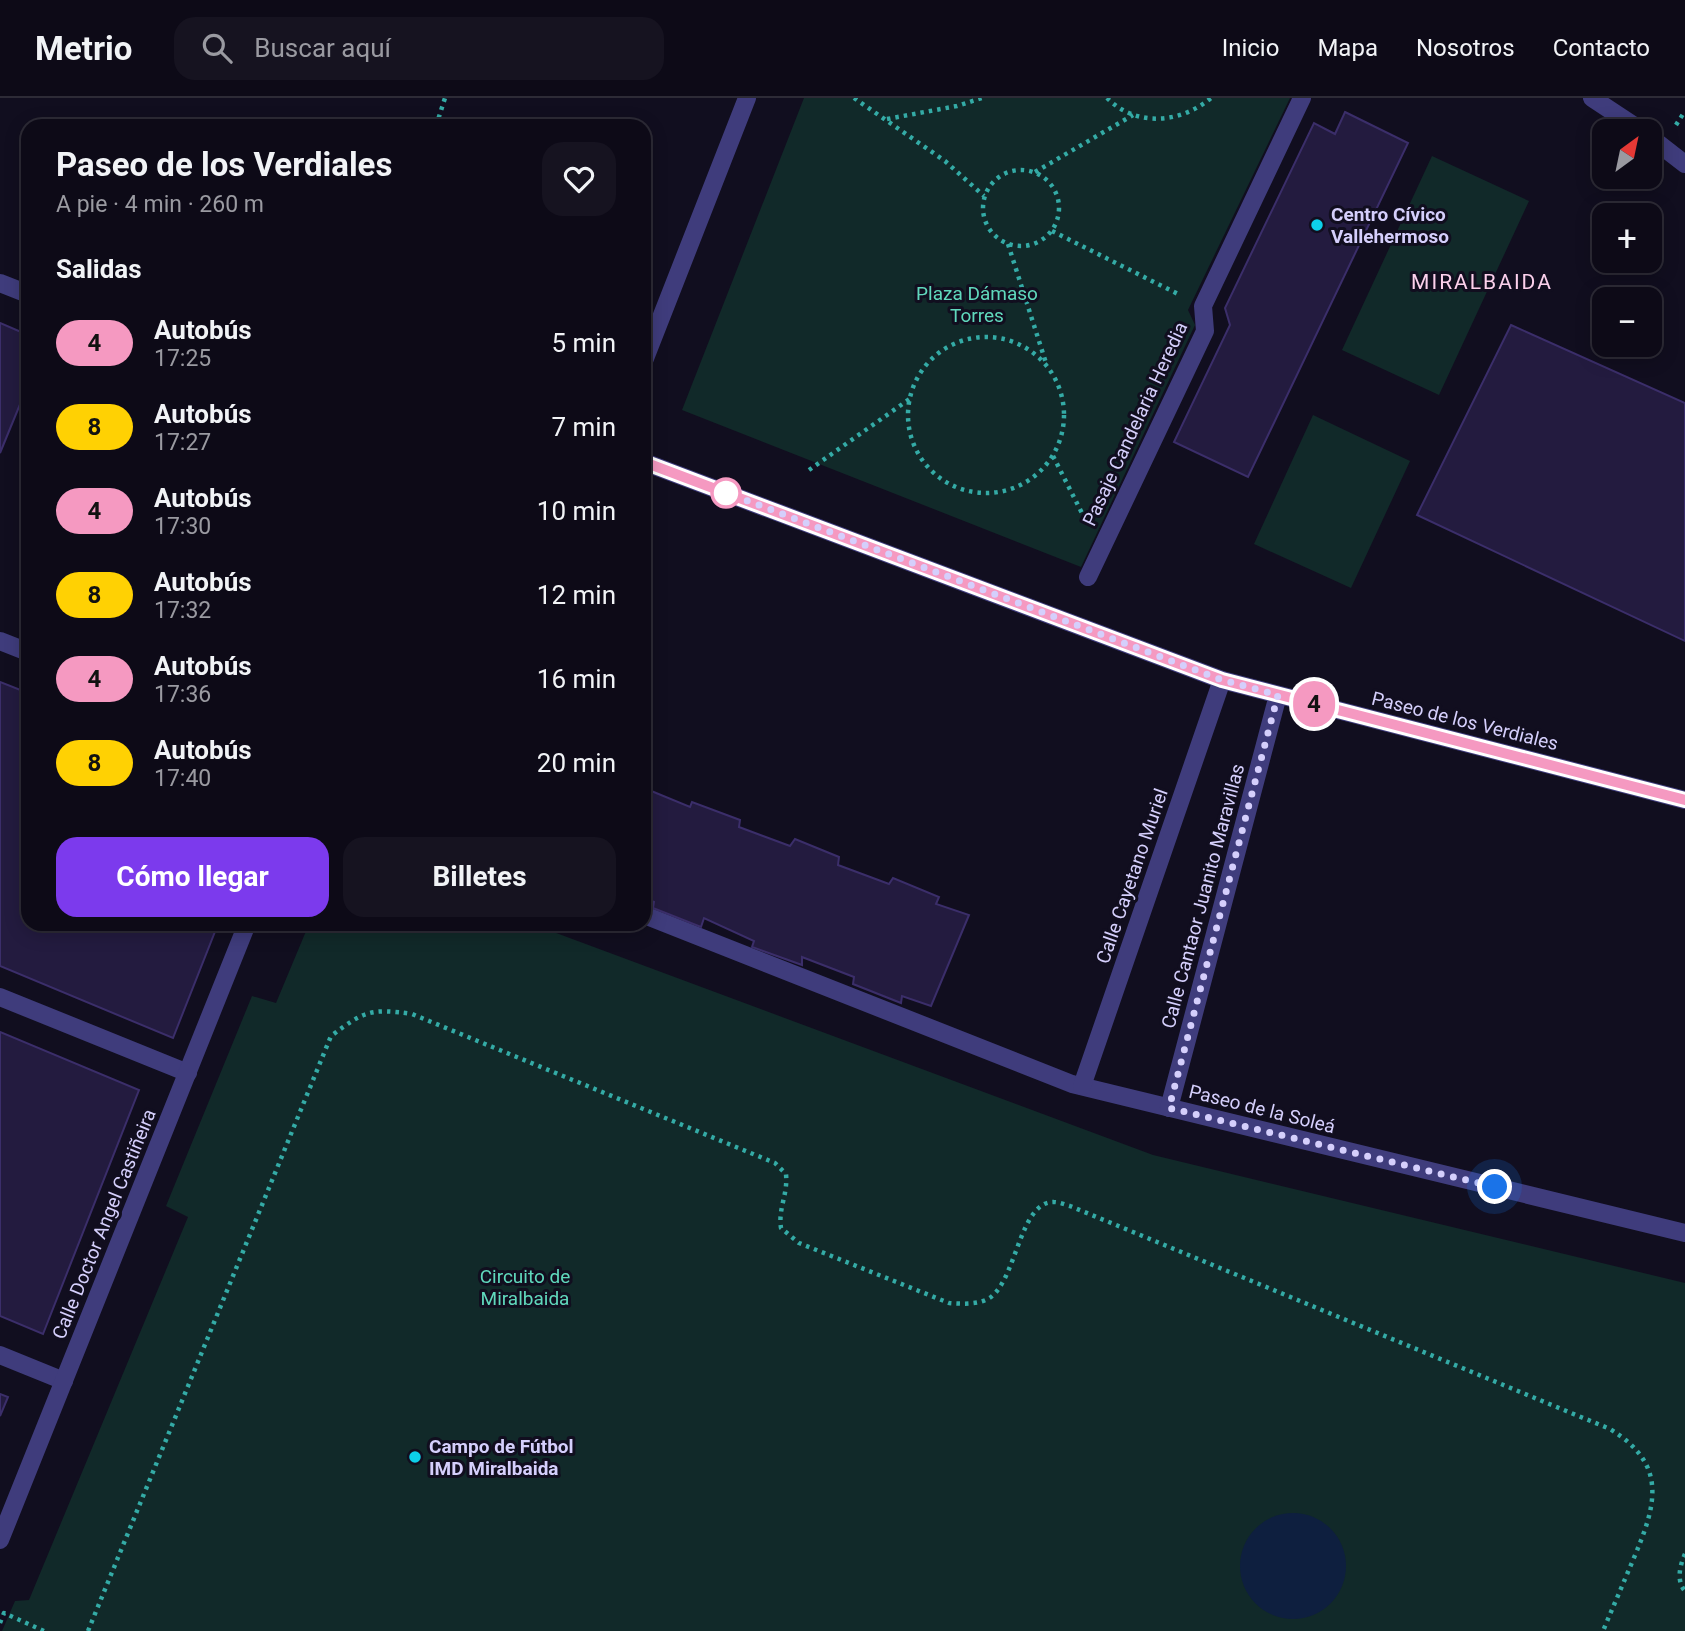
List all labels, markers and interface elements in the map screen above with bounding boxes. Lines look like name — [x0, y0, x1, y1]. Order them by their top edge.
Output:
search box — [174, 17, 664, 80]
text: Metrio — [35, 29, 132, 68]
icon: search — [198, 29, 236, 67]
text: Buscar aquí — [254, 33, 391, 63]
text: Inicio — [1222, 34, 1279, 62]
text: Mapa — [1317, 34, 1378, 62]
text: Nosotros — [1416, 34, 1515, 62]
text: Contacto — [1553, 34, 1650, 62]
north arrow — [1592, 119, 1662, 189]
map controls — [1592, 119, 1662, 357]
button: heart — [542, 142, 616, 216]
text: Paseo de los Verdiales — [56, 145, 392, 184]
text: A pie · 4 min · 260 m — [56, 191, 264, 218]
place label: Centro Cívico Vallehermoso — [1331, 203, 1449, 248]
button: + — [1592, 203, 1662, 273]
marker: Centro Cívico Vallehermoso — [1309, 217, 1325, 233]
text: Salidas — [56, 254, 142, 284]
district label: MIRALBAIDA — [1411, 270, 1553, 294]
park label: Plaza Dámaso Torres — [916, 282, 1038, 327]
button: − — [1592, 287, 1662, 357]
text: Autobús — [154, 315, 252, 345]
street label: Pasaje Candelaria Heredia — [1078, 318, 1192, 530]
text: 5 min — [551, 328, 616, 358]
text: 4 — [88, 329, 101, 357]
text: 17:25 — [154, 345, 211, 372]
text: Autobús — [154, 399, 252, 429]
text: 7 min — [551, 412, 616, 442]
text: 8 — [88, 413, 101, 441]
text: 17:27 — [154, 429, 211, 456]
unlabelled marker — [711, 478, 741, 508]
text: Autobús — [154, 483, 252, 513]
text: 10 min — [537, 496, 616, 526]
text: 4 — [88, 497, 101, 525]
text: 17:30 — [154, 513, 211, 540]
text: Autobús — [154, 567, 252, 597]
text: 12 min — [537, 580, 616, 610]
text: 8 — [88, 581, 101, 609]
text: 17:32 — [154, 597, 211, 624]
text: Autobús — [154, 651, 252, 681]
text: 16 min — [537, 664, 616, 694]
text: 4 — [88, 665, 101, 693]
text: 17:36 — [154, 681, 211, 708]
line badge: 4 — [1291, 681, 1337, 727]
street label: Paseo de los Verdiales — [1369, 687, 1561, 755]
text: 4 — [1307, 690, 1321, 718]
text: Autobús — [154, 735, 252, 765]
text: 20 min — [537, 748, 616, 778]
text: 8 — [88, 749, 101, 777]
street label: Calle Cantaor Juanito Maravillas — [1157, 761, 1249, 1031]
text: 17:40 — [154, 765, 211, 792]
street label: Calle Cayetano Muriel — [1091, 785, 1173, 967]
button: Cómo llegar — [56, 837, 329, 917]
button: Billetes — [343, 837, 616, 917]
street label: Paseo de la Soleá — [1186, 1080, 1338, 1138]
street label: Calle Doctor Angel Castiñeira — [47, 1106, 161, 1342]
your location — [1477, 1169, 1512, 1204]
park label: Circuito de Miralbaida — [480, 1265, 570, 1310]
place label: Campo de Fútbol IMD Miralbaida — [429, 1435, 574, 1480]
marker: Campo de Fútbol IMD Miralbaida — [407, 1449, 423, 1465]

